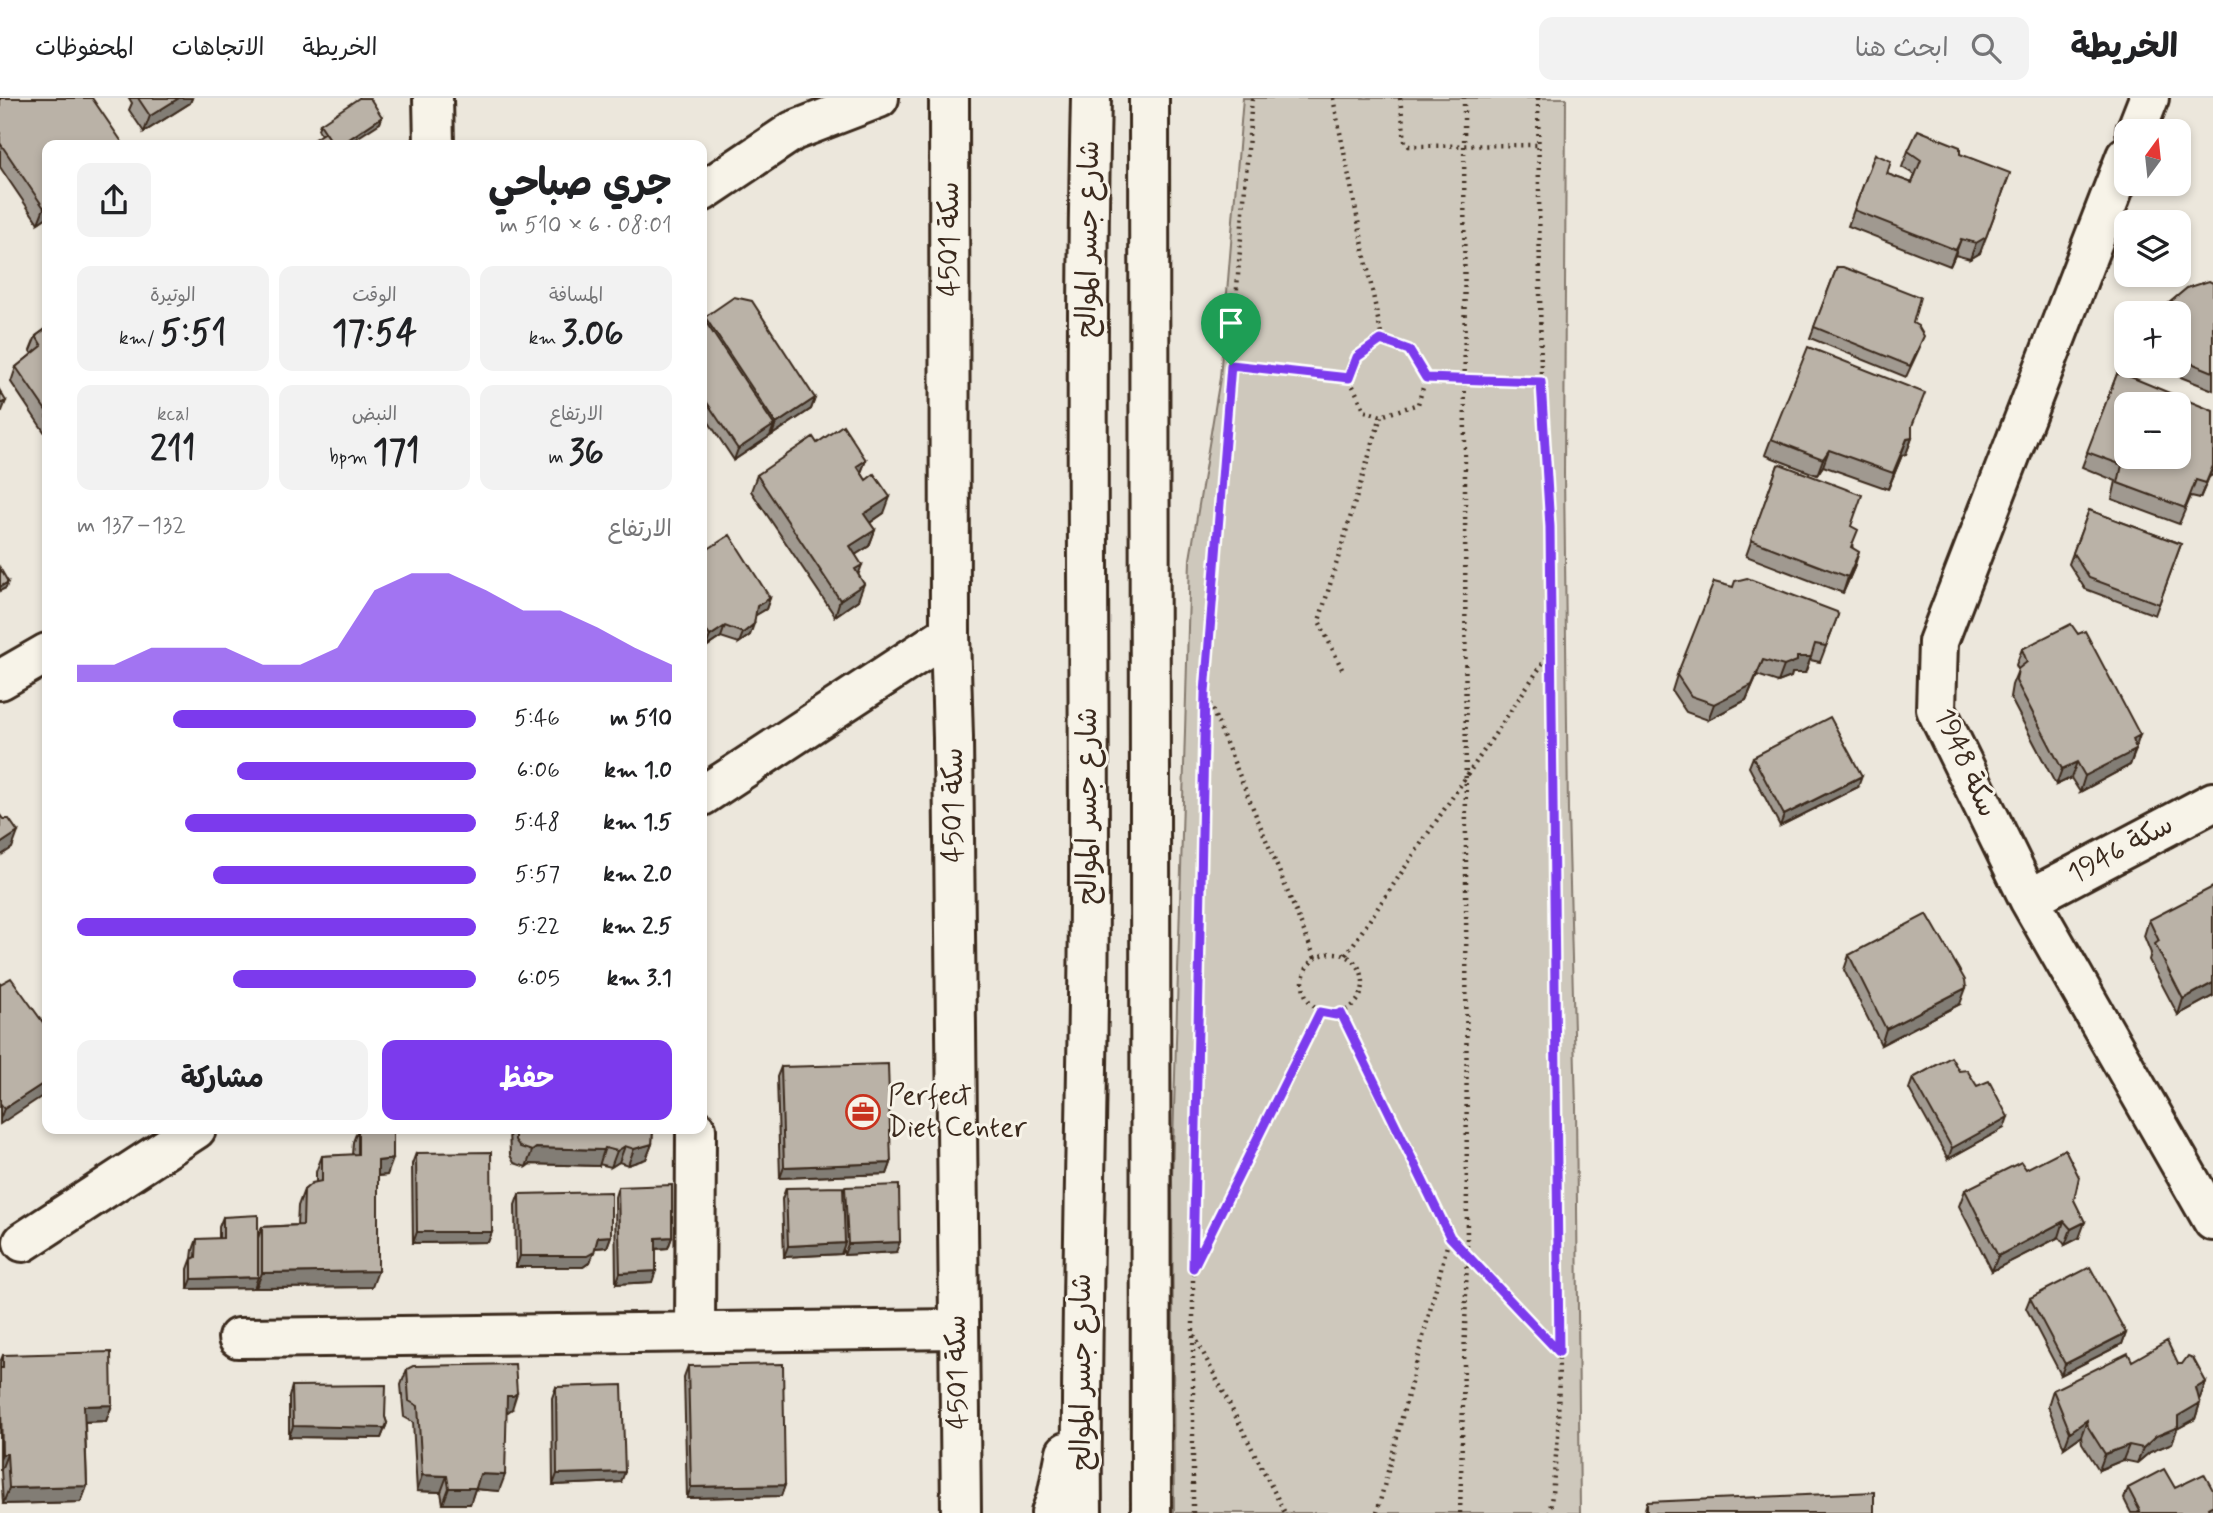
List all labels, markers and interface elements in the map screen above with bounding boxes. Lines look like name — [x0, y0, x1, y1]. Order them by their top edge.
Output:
search box — [1539, 17, 2029, 80]
text: الخريطة — [2071, 26, 2178, 70]
icon: search — [1967, 29, 2005, 67]
text: ابحث هنا — [1855, 32, 1949, 66]
text: المحفوظات — [35, 33, 134, 64]
text: الاتجاهات — [172, 33, 265, 64]
text: الخريطة — [303, 33, 377, 64]
north arrow — [2114, 119, 2191, 196]
map controls — [2114, 119, 2191, 469]
street label: شارع جسر الموالح — [1069, 140, 1109, 338]
text: جري صباحي — [488, 160, 672, 209]
button: share — [77, 163, 151, 237]
street label: سكة 4501 — [932, 182, 969, 296]
button: layers — [2114, 210, 2191, 287]
text: 08:01 · 6 × 510 m — [500, 211, 672, 241]
text: الوتيرة — [150, 283, 196, 308]
text: الوقت — [352, 283, 397, 308]
text: المسافة — [549, 283, 603, 308]
pin — [1201, 293, 1261, 365]
button: + — [2114, 301, 2191, 378]
icon: arrive — [1212, 304, 1250, 342]
text: 5:51 — [160, 311, 227, 357]
text: 17:54 — [332, 311, 417, 357]
text: 3.06 — [562, 311, 624, 357]
text: /km — [119, 326, 160, 351]
text: km — [529, 326, 562, 351]
button: − — [2114, 392, 2191, 469]
text: kcal — [157, 402, 189, 427]
text: النبض — [352, 402, 397, 427]
text: الارتفاع — [550, 402, 603, 427]
text: 211 — [150, 427, 196, 473]
text: 171 — [373, 430, 420, 476]
text: 36 — [569, 430, 604, 476]
text: bpm — [329, 445, 373, 470]
text: m — [548, 445, 569, 470]
text: 132–137 m — [77, 511, 186, 541]
text: الارتفاع — [608, 515, 672, 545]
street label: سكة 1948 — [1925, 703, 2005, 823]
text: 5:46 — [514, 704, 560, 734]
text: 510 m — [610, 704, 672, 734]
street label: شارع جسر الموالح — [1070, 707, 1107, 905]
street label: سكة 4501 — [936, 748, 973, 862]
text: 6:06 — [517, 756, 560, 786]
text: 1.0 km — [604, 756, 672, 786]
street label: سكة 1946 — [2062, 807, 2180, 893]
text: 5:48 — [514, 808, 560, 838]
text: 1.5 km — [603, 808, 672, 838]
text: 5:57 — [515, 860, 560, 890]
text: 2.0 km — [603, 860, 672, 890]
text: 5:22 — [517, 912, 560, 942]
text: 2.5 km — [602, 912, 672, 942]
text: 6:05 — [517, 964, 560, 994]
text: 3.1 km — [607, 964, 672, 994]
button: مشاركة — [77, 1040, 368, 1120]
button: حفظ — [382, 1040, 672, 1120]
place label: Perfect Diet Center — [888, 1078, 1028, 1147]
office icon: Perfect Diet Center — [844, 1093, 882, 1131]
street label: شارع جسر الموالح — [1064, 1273, 1101, 1471]
street label: سكة 4501 — [939, 1314, 977, 1430]

